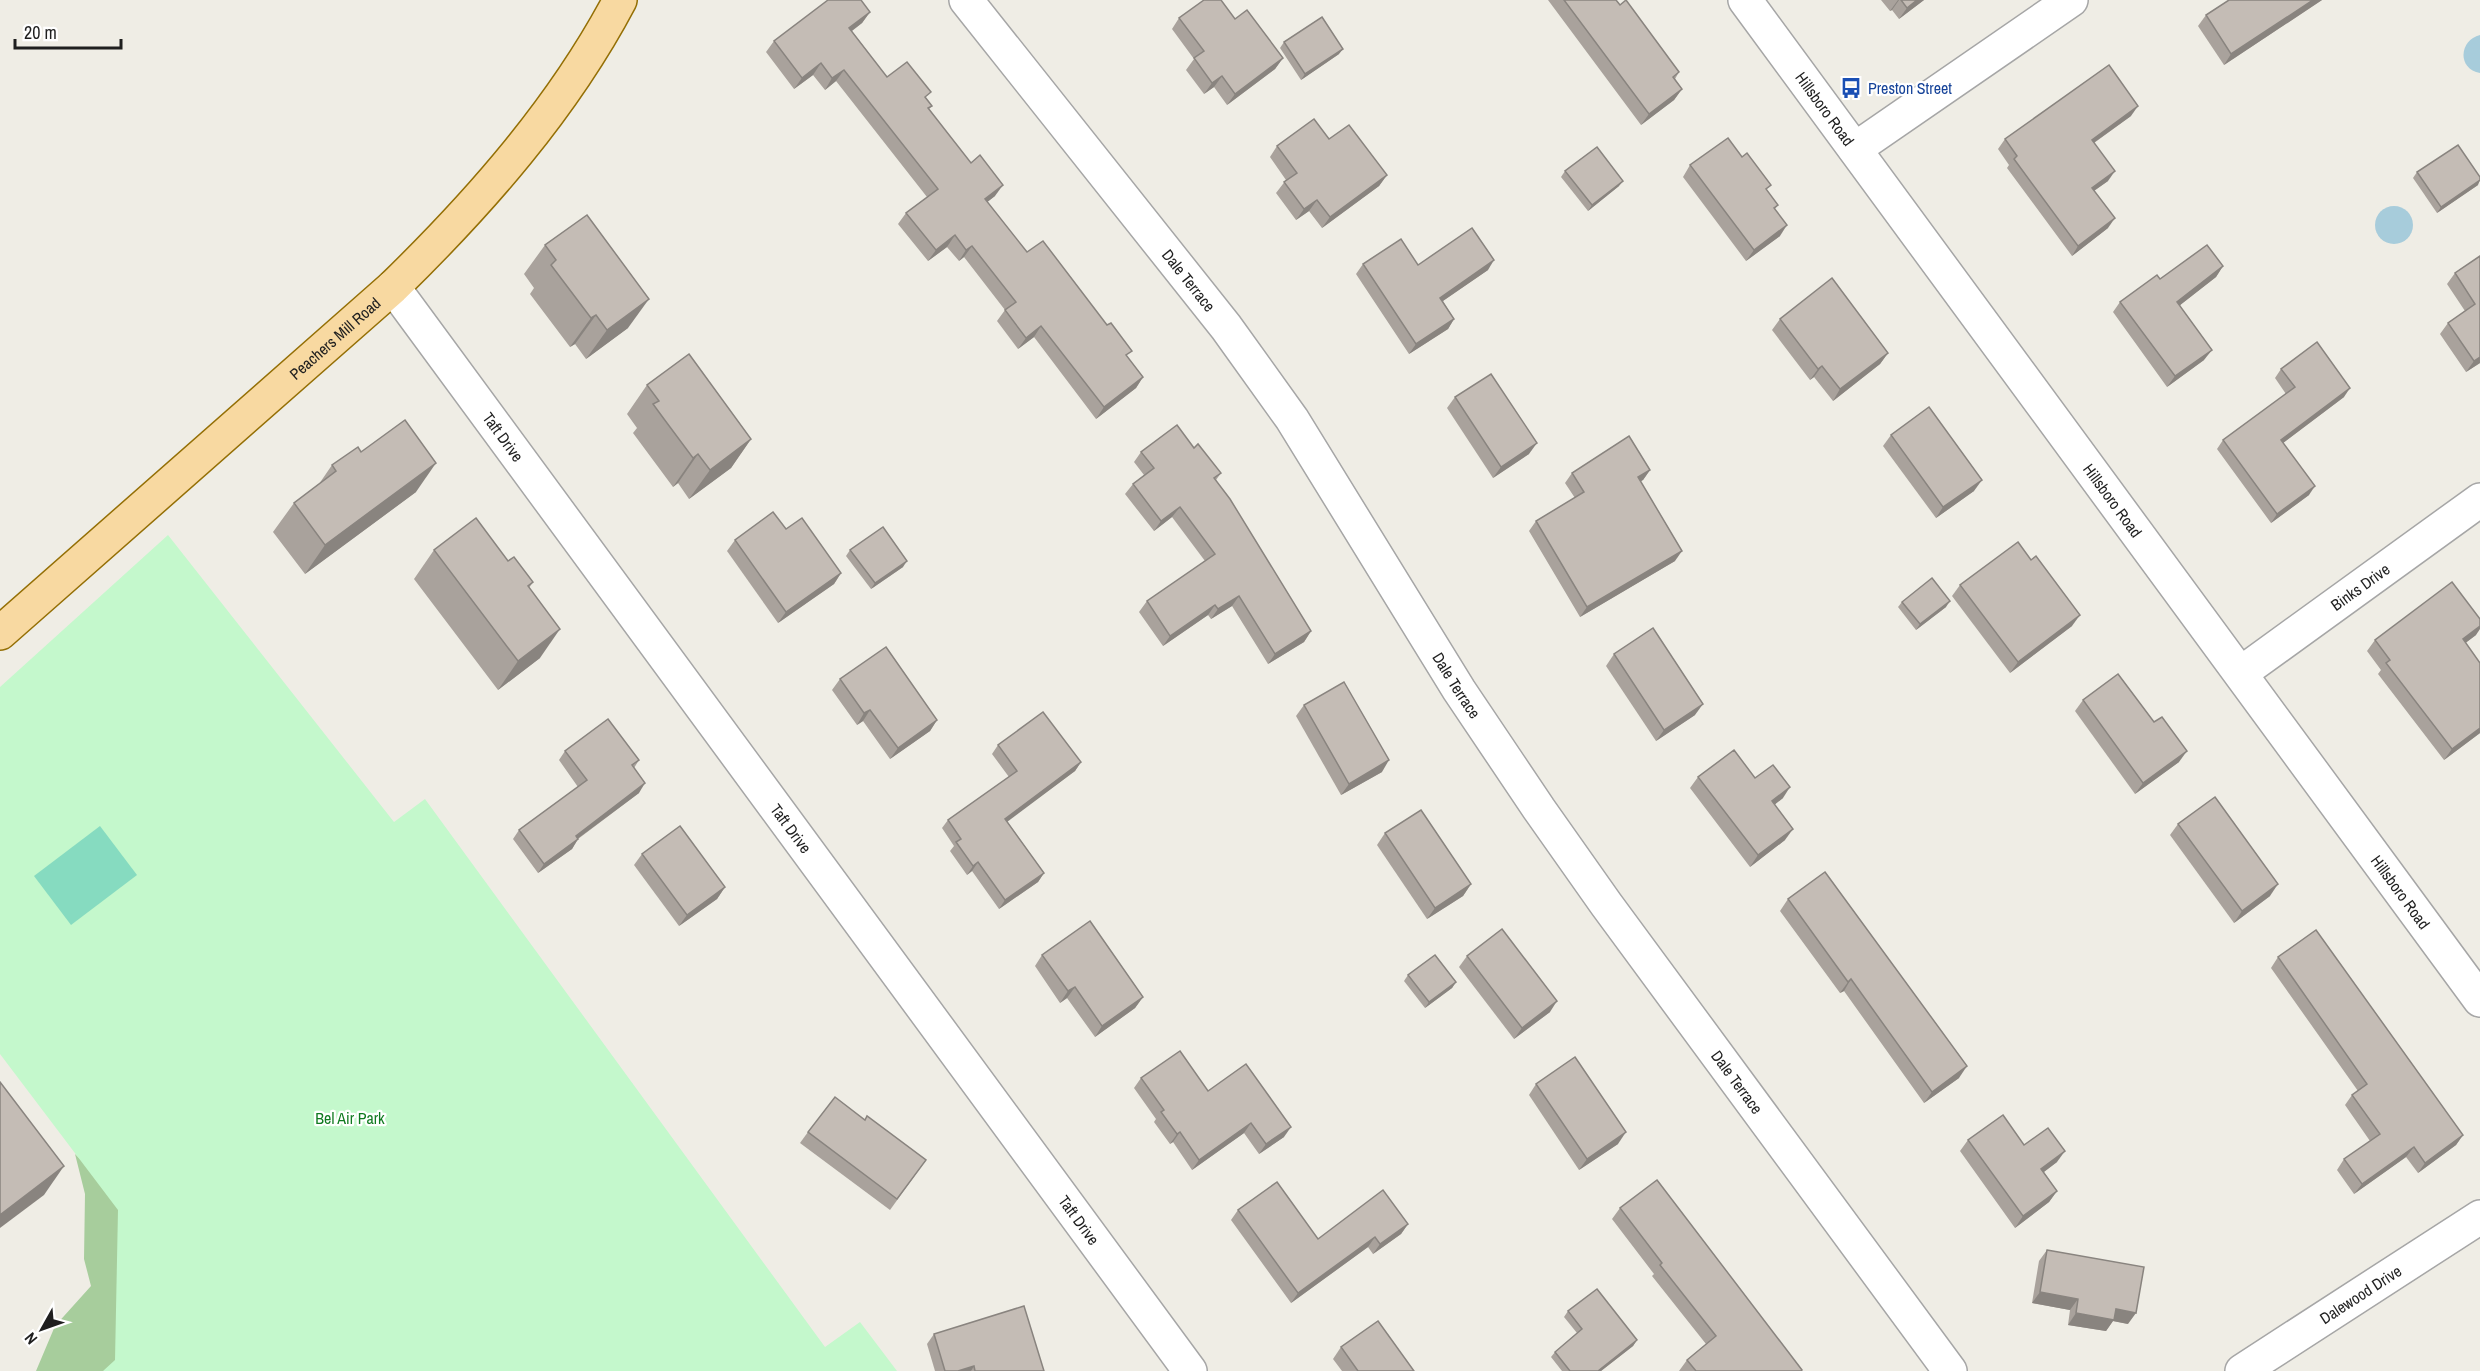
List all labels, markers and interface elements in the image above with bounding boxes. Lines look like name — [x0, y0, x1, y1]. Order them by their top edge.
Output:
scale bar — [15, 12, 122, 50]
text: 20 m — [24, 20, 57, 45]
street label: Hillsboro Road — [1790, 67, 1860, 150]
bus stop icon: Preston Street — [1839, 76, 1863, 100]
place label: Preston Street — [1868, 77, 1952, 99]
street label: Dale Terrace — [1157, 244, 1221, 316]
street label: Peachers Mill Road — [284, 292, 385, 384]
street label: Taft Drive — [478, 408, 529, 466]
street label: Hillsboro Road — [2078, 459, 2147, 542]
street label: Binks Drive — [2326, 558, 2394, 616]
street label: Dale Terrace — [1427, 648, 1486, 723]
street label: Taft Drive — [765, 799, 817, 858]
street label: Hillsboro Road — [2366, 850, 2435, 933]
street label: Dale Terrace — [1706, 1046, 1768, 1118]
park label: Bel Air Park — [315, 1107, 385, 1129]
street label: Taft Drive — [1053, 1191, 1105, 1249]
street label: Dalewood Drive — [2315, 1260, 2406, 1329]
north arrow — [12, 1299, 72, 1359]
text: N — [19, 1328, 42, 1349]

